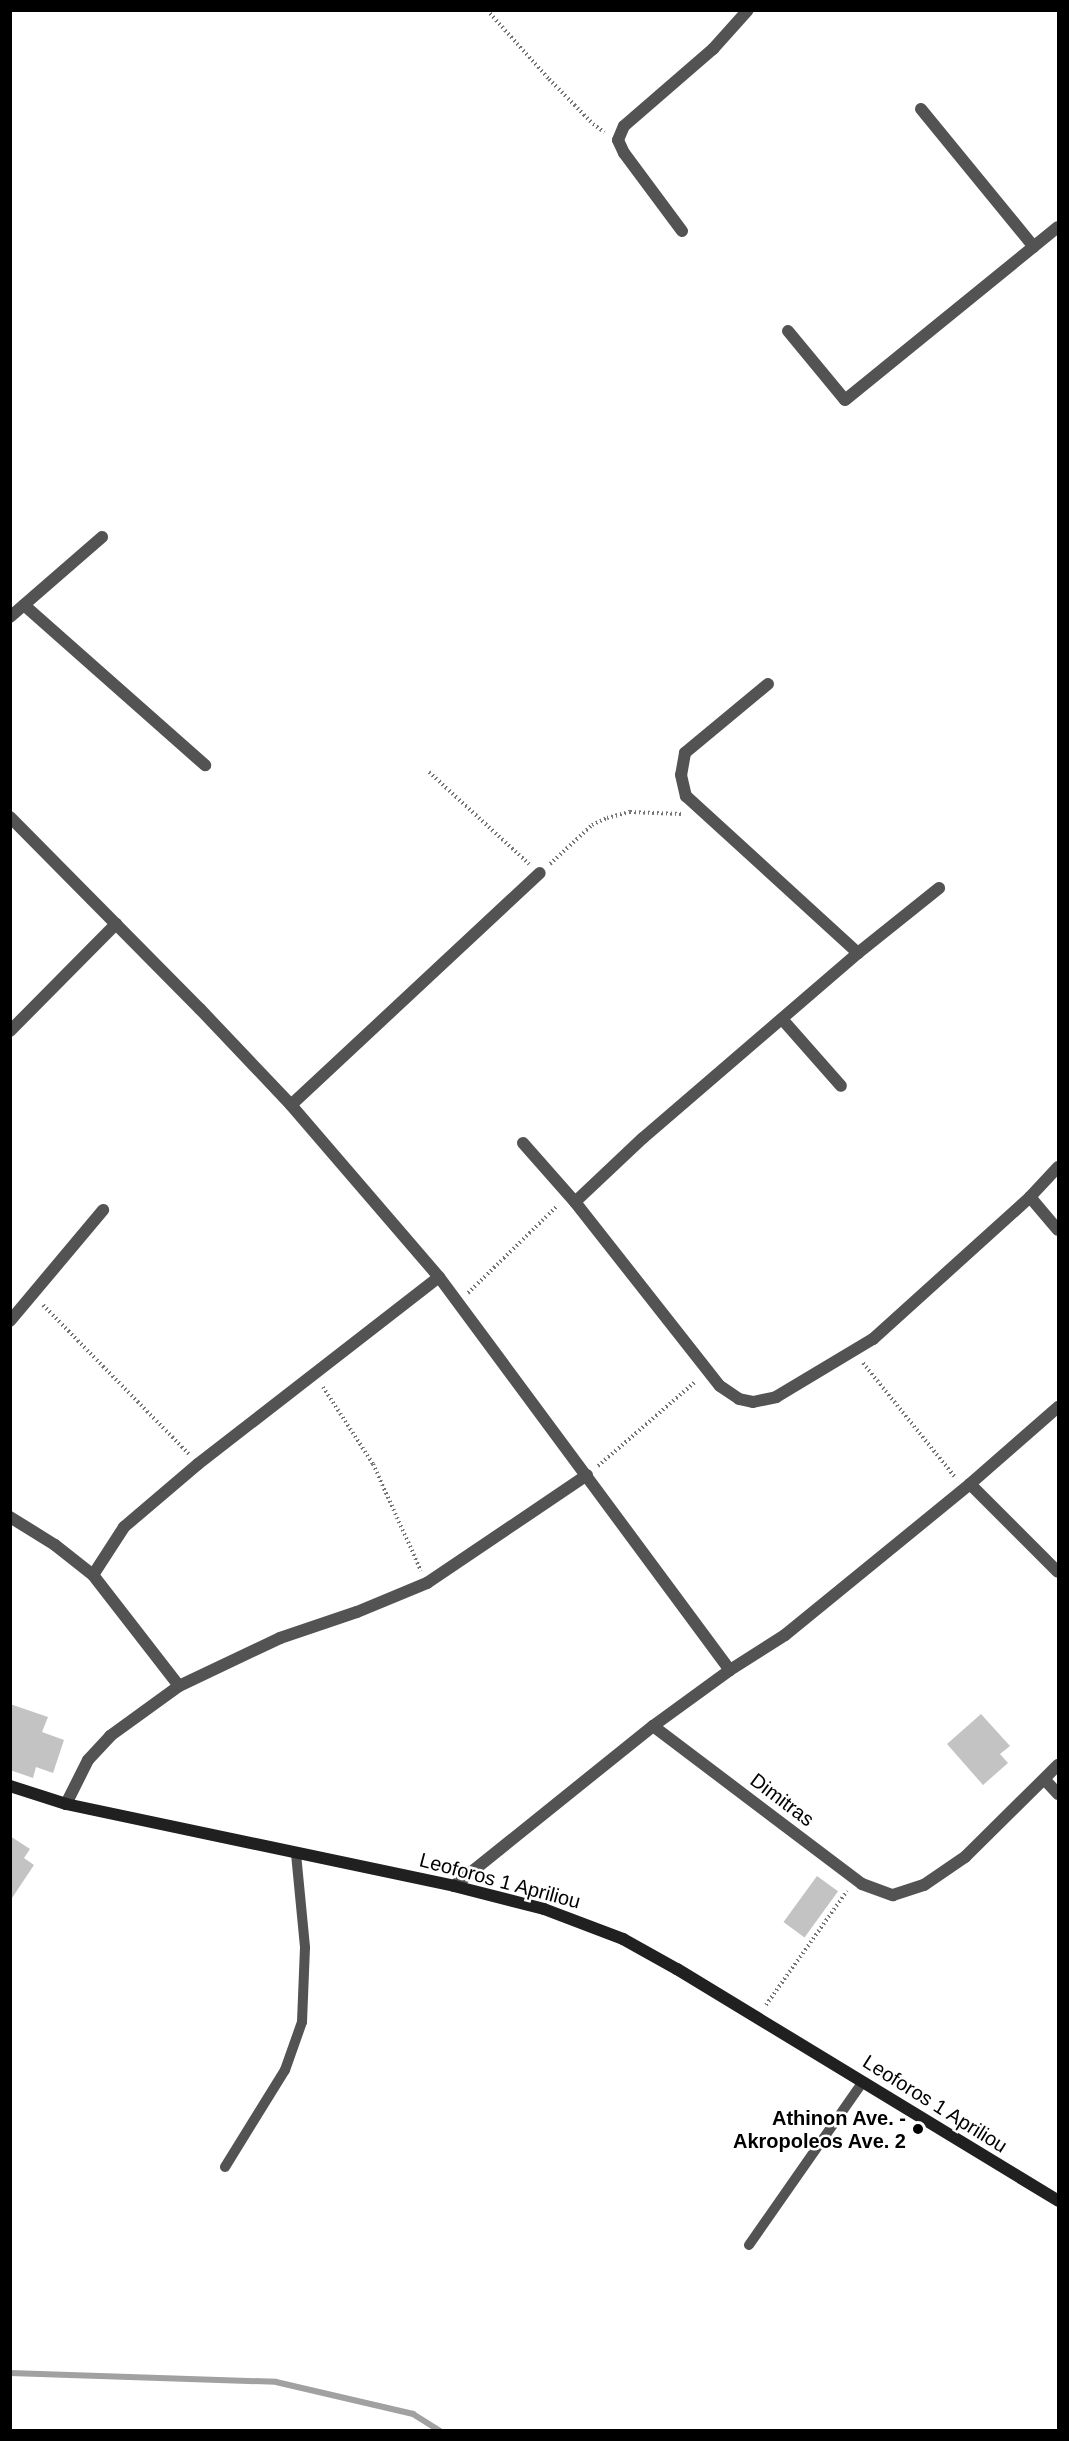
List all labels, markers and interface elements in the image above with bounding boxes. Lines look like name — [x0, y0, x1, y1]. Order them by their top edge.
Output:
street label: Dimitras — [745, 1768, 819, 1832]
street label: Leoforos 1 Apriliou — [416, 1848, 584, 1914]
street label: Leoforos 1 Apriliou — [858, 2050, 1012, 2158]
place label: Athinon Ave. - Akropoleos Ave. 2 — [732, 2106, 906, 2153]
marker: Athinon Ave. - Akropoleos Ave. 2 — [911, 2122, 925, 2136]

